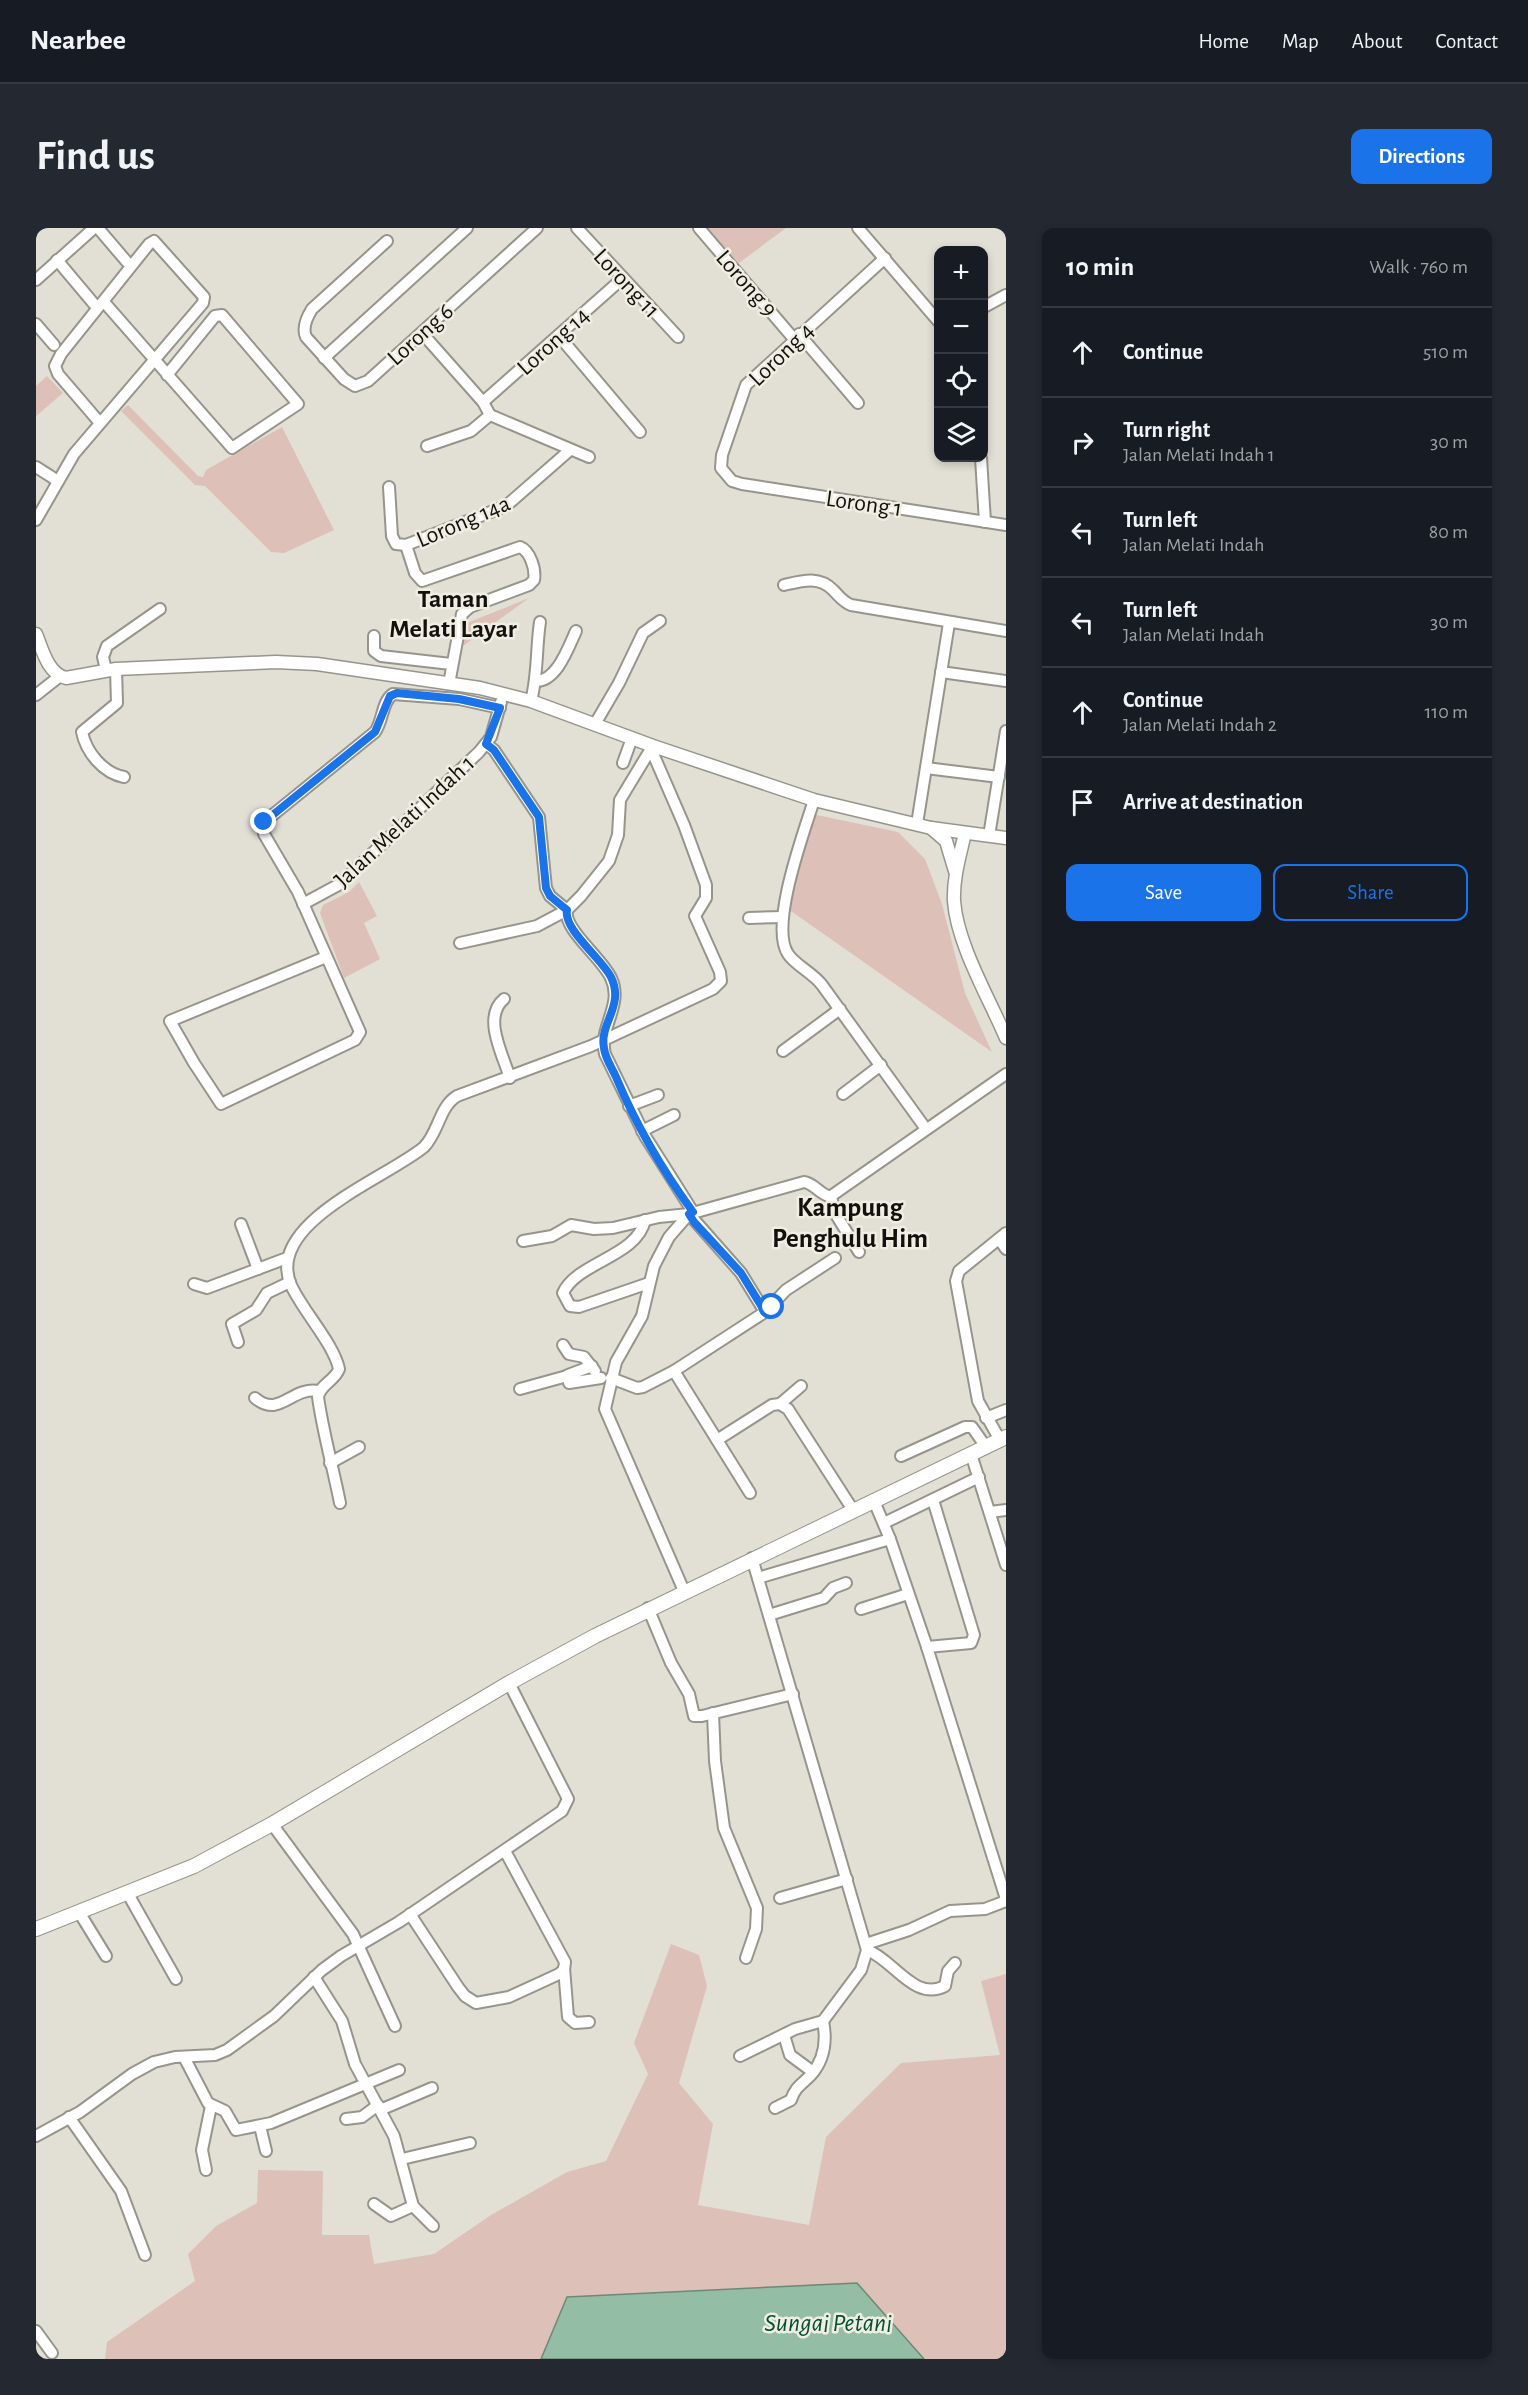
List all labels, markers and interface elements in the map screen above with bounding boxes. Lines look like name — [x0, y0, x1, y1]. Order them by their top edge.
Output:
text: Nearbee — [30, 27, 126, 55]
text: Home — [1198, 31, 1249, 52]
text: Map — [1282, 31, 1319, 52]
text: About — [1352, 31, 1402, 52]
text: Contact — [1435, 31, 1498, 52]
button: Directions — [1351, 129, 1492, 184]
text: Find us — [36, 135, 155, 177]
street label: Lorong 11 — [589, 244, 664, 323]
street label: Lorong 9 — [711, 246, 781, 322]
map controls — [934, 246, 988, 462]
button: + — [934, 246, 988, 300]
text: 10 min — [1066, 254, 1134, 280]
text: Walk · 760 m — [1369, 257, 1468, 277]
street label: Lorong 6 — [383, 299, 458, 370]
button: − — [934, 300, 988, 354]
street label: Lorong 14 — [513, 303, 595, 380]
street label: Lorong 4 — [745, 318, 819, 391]
icon: ahead — [1066, 336, 1099, 369]
text: Continue — [1123, 341, 1203, 363]
text: 510 m — [1423, 342, 1468, 362]
button: locate — [934, 354, 988, 408]
button: layers — [934, 408, 988, 462]
text: Turn right — [1123, 419, 1210, 441]
icon: right — [1066, 426, 1099, 459]
text: 30 m — [1430, 432, 1468, 452]
text: Jalan Melati Indah 1 — [1123, 445, 1275, 465]
street label: Lorong 1 — [824, 487, 904, 521]
street label: Lorong 14a — [413, 491, 514, 552]
text: Turn left — [1123, 509, 1197, 531]
icon: left — [1066, 516, 1099, 549]
text: 80 m — [1429, 522, 1468, 542]
text: Jalan Melati Indah — [1123, 535, 1264, 555]
district label: Taman Melati Layar — [389, 586, 517, 642]
text: Turn left — [1123, 599, 1197, 621]
icon: left — [1066, 606, 1099, 639]
text: 30 m — [1430, 612, 1468, 632]
text: Jalan Melati Indah — [1123, 625, 1264, 645]
text: Continue — [1123, 689, 1203, 711]
icon: ahead — [1066, 696, 1099, 729]
text: 110 m — [1424, 702, 1468, 722]
text: Jalan Melati Indah 2 — [1123, 715, 1277, 735]
street label: Jalan Melati Indah 1 — [330, 751, 479, 893]
icon: arrive — [1066, 786, 1099, 819]
text: Arrive at destination — [1123, 791, 1303, 813]
route end — [250, 808, 276, 834]
button: Save — [1066, 864, 1261, 921]
button: Share — [1273, 864, 1468, 921]
district label: Kampung Penghulu Him — [772, 1194, 928, 1252]
route start — [758, 1293, 784, 1319]
water label: Sungai Petani — [764, 2310, 892, 2336]

